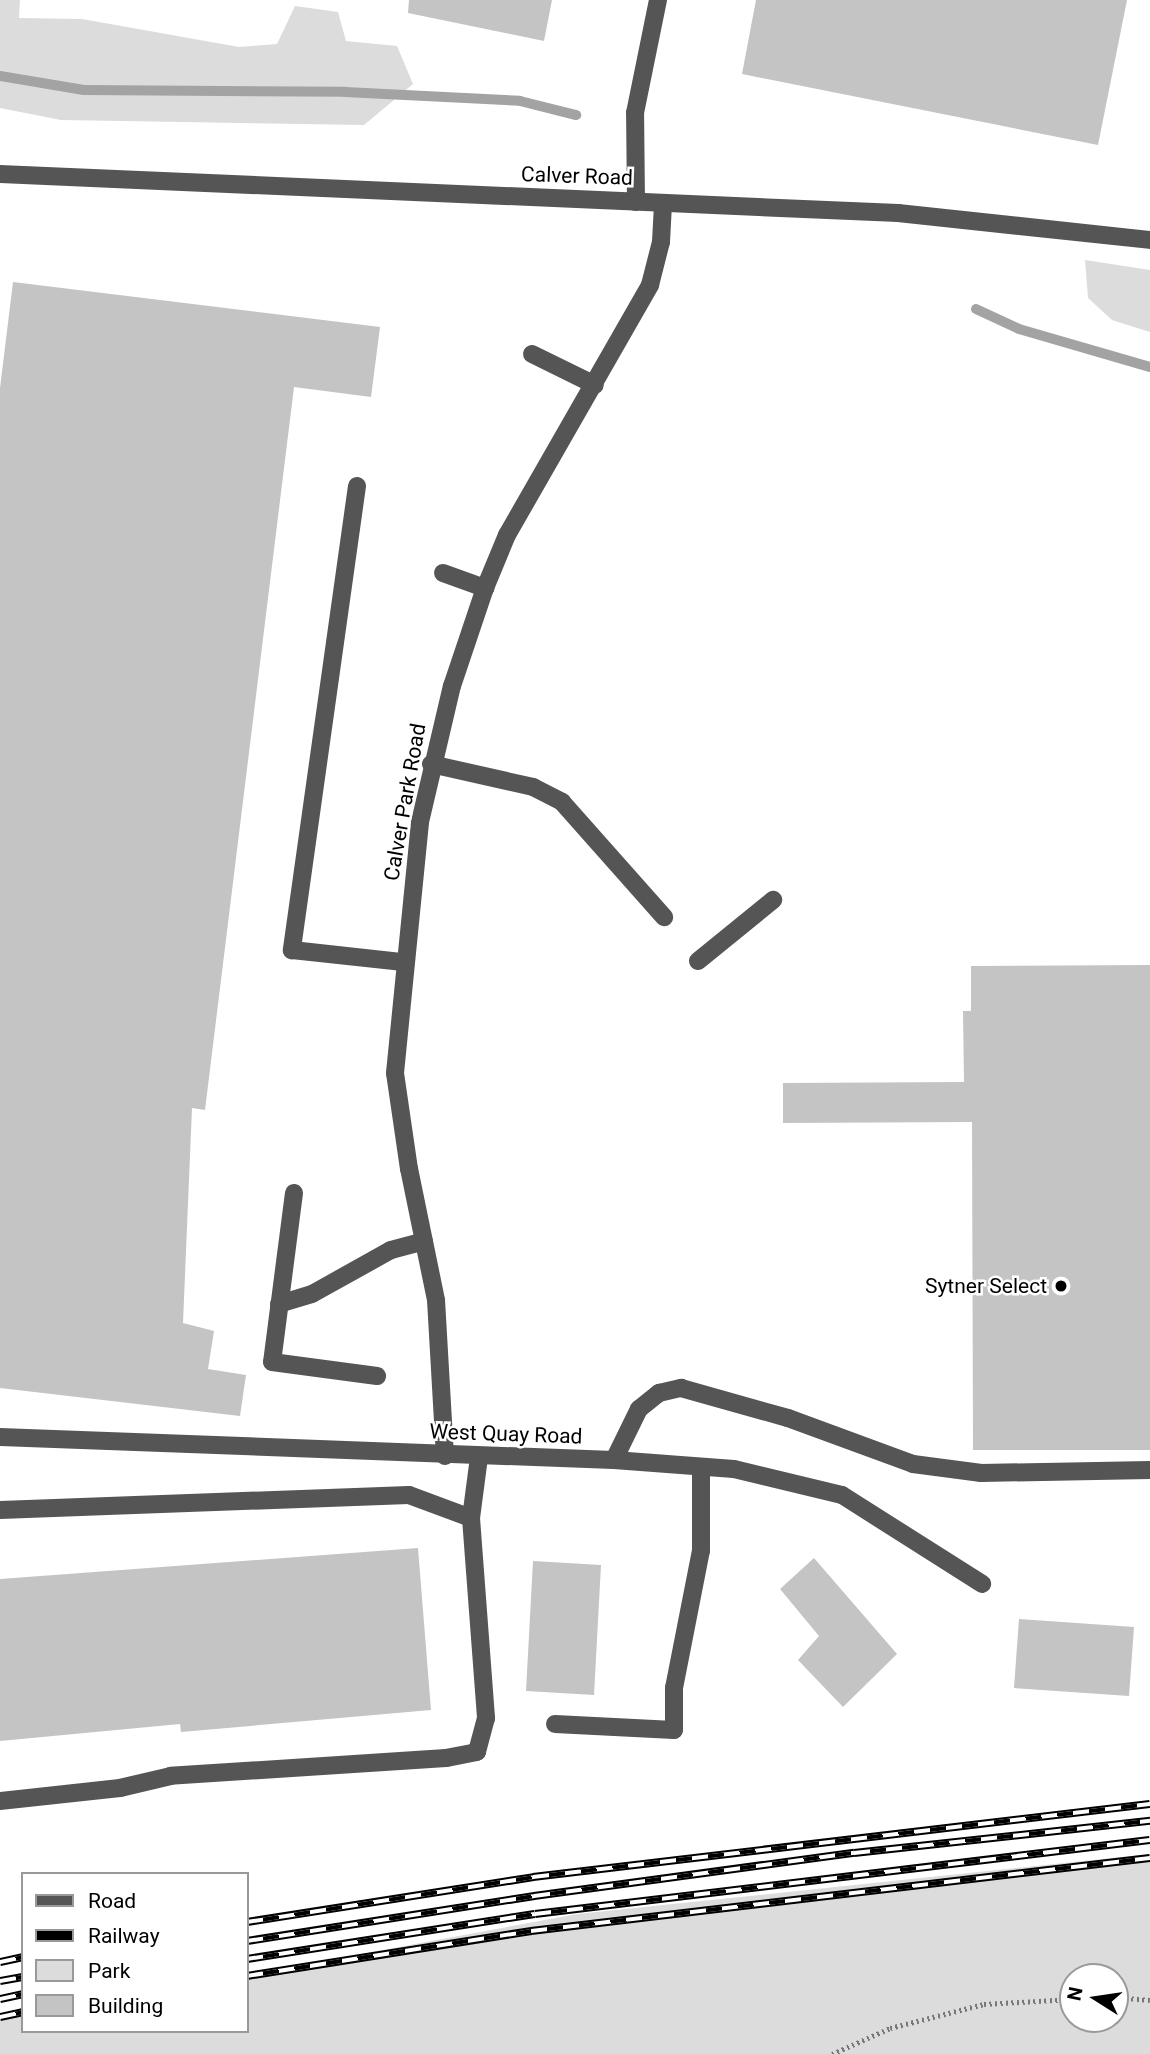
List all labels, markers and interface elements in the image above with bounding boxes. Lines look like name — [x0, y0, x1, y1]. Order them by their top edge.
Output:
street label: Calver Road — [521, 161, 633, 191]
street label: Calver Park Road — [379, 721, 431, 883]
place label: Sytner Select — [925, 1273, 1047, 1299]
marker: Sytner Select — [1053, 1278, 1069, 1294]
street label: West Quay Road — [429, 1419, 583, 1449]
legend — [21, 1872, 248, 2033]
text: Road — [88, 1889, 136, 1913]
text: Railway — [88, 1924, 160, 1948]
text: Park — [88, 1959, 130, 1983]
north arrow — [1059, 1963, 1129, 2033]
text: N — [1062, 1985, 1088, 2003]
text: Building — [88, 1994, 163, 2018]

